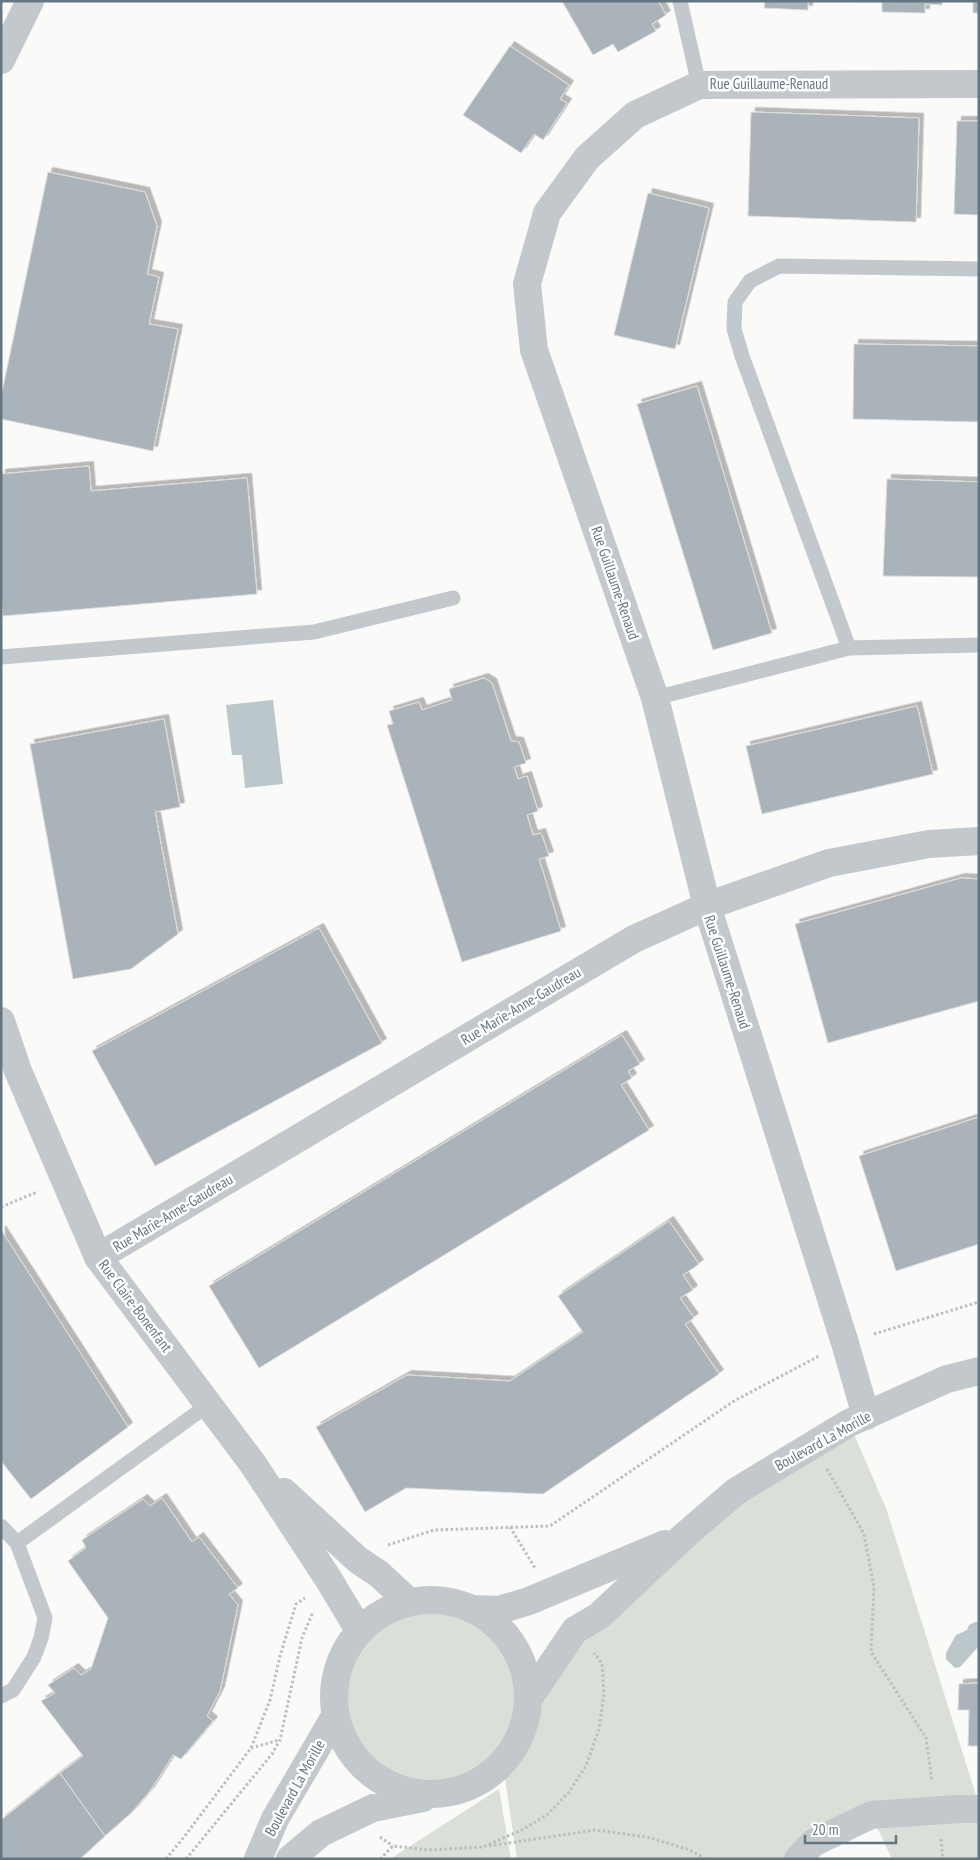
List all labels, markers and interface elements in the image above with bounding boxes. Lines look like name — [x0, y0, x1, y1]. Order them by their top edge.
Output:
street label: Rue Guillaume-Renaud — [710, 74, 828, 93]
street label: Rue Guillaume-Renaud — [587, 524, 644, 642]
street label: Rue Guillaume-Renaud — [700, 913, 755, 1031]
street label: Rue Marie-Anne-Gaudreau — [457, 962, 584, 1049]
street label: Rue Marie-Anne-Gaudreau — [109, 1169, 236, 1256]
street label: Rue Claire-Bonenfant — [94, 1256, 176, 1356]
street label: Boulevard La Morille — [771, 1406, 874, 1475]
street label: Boulevard La Morille — [260, 1736, 329, 1839]
scale bar — [805, 1812, 896, 1844]
text: 20 m — [812, 1820, 838, 1839]

